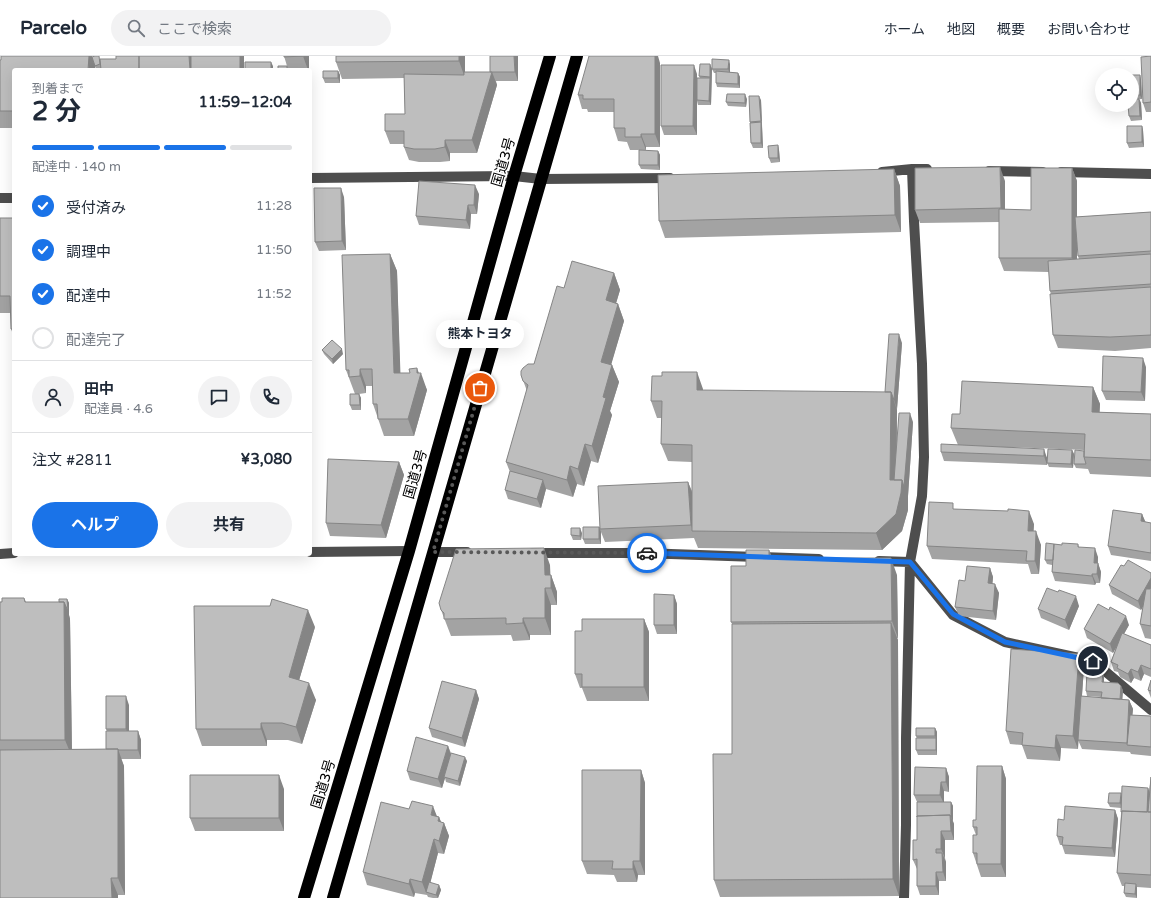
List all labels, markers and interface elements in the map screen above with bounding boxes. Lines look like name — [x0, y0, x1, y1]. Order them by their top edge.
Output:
search box — [111, 10, 391, 46]
text: Parcelo — [20, 17, 87, 39]
icon: search — [125, 17, 147, 39]
text: ここで検索 — [157, 20, 232, 38]
text: ホーム — [883, 21, 925, 38]
text: 地図 — [947, 21, 975, 38]
text: 概要 — [997, 21, 1025, 38]
text: お問い合わせ — [1047, 21, 1131, 38]
map controls — [1095, 68, 1139, 112]
button: locate — [1095, 68, 1139, 112]
text: 到着まで — [32, 81, 84, 97]
text: 11:59–12:04 — [199, 93, 292, 111]
text: 2 分 — [32, 96, 81, 127]
street label: 国道3号 — [488, 135, 519, 189]
text: 配達中 · 140 m — [32, 159, 121, 175]
icon: check — [32, 195, 54, 217]
text: 11:28 — [256, 198, 292, 214]
text: 受付済み — [66, 199, 126, 217]
icon: check — [32, 239, 54, 261]
text: 11:50 — [256, 242, 292, 258]
text: 調理中 — [66, 243, 111, 261]
icon: check — [32, 283, 54, 305]
text: 11:52 — [256, 286, 292, 302]
text: 配達中 — [66, 287, 111, 305]
callout: 熊本トヨタ — [436, 320, 524, 348]
text: 熊本トヨタ — [447, 326, 513, 342]
text: 配達完了 — [66, 331, 126, 349]
pin — [463, 371, 497, 405]
button: person — [32, 376, 74, 418]
button: chat — [198, 376, 240, 418]
button: phone — [250, 376, 292, 418]
icon: bag — [469, 377, 491, 399]
text: 田中 — [84, 380, 114, 398]
text: 配達員 · 4.6 — [84, 401, 153, 417]
street label: 国道3号 — [400, 447, 431, 501]
text: ¥3,080 — [241, 450, 292, 468]
text: 注文 #2811 — [32, 451, 113, 469]
button: ヘルプ — [32, 502, 158, 548]
button: 共有 — [166, 502, 292, 548]
courier — [627, 533, 667, 573]
icon: car — [636, 542, 658, 564]
pin — [1076, 644, 1110, 678]
icon: home — [1082, 650, 1104, 672]
street label: 国道3号 — [308, 757, 339, 811]

